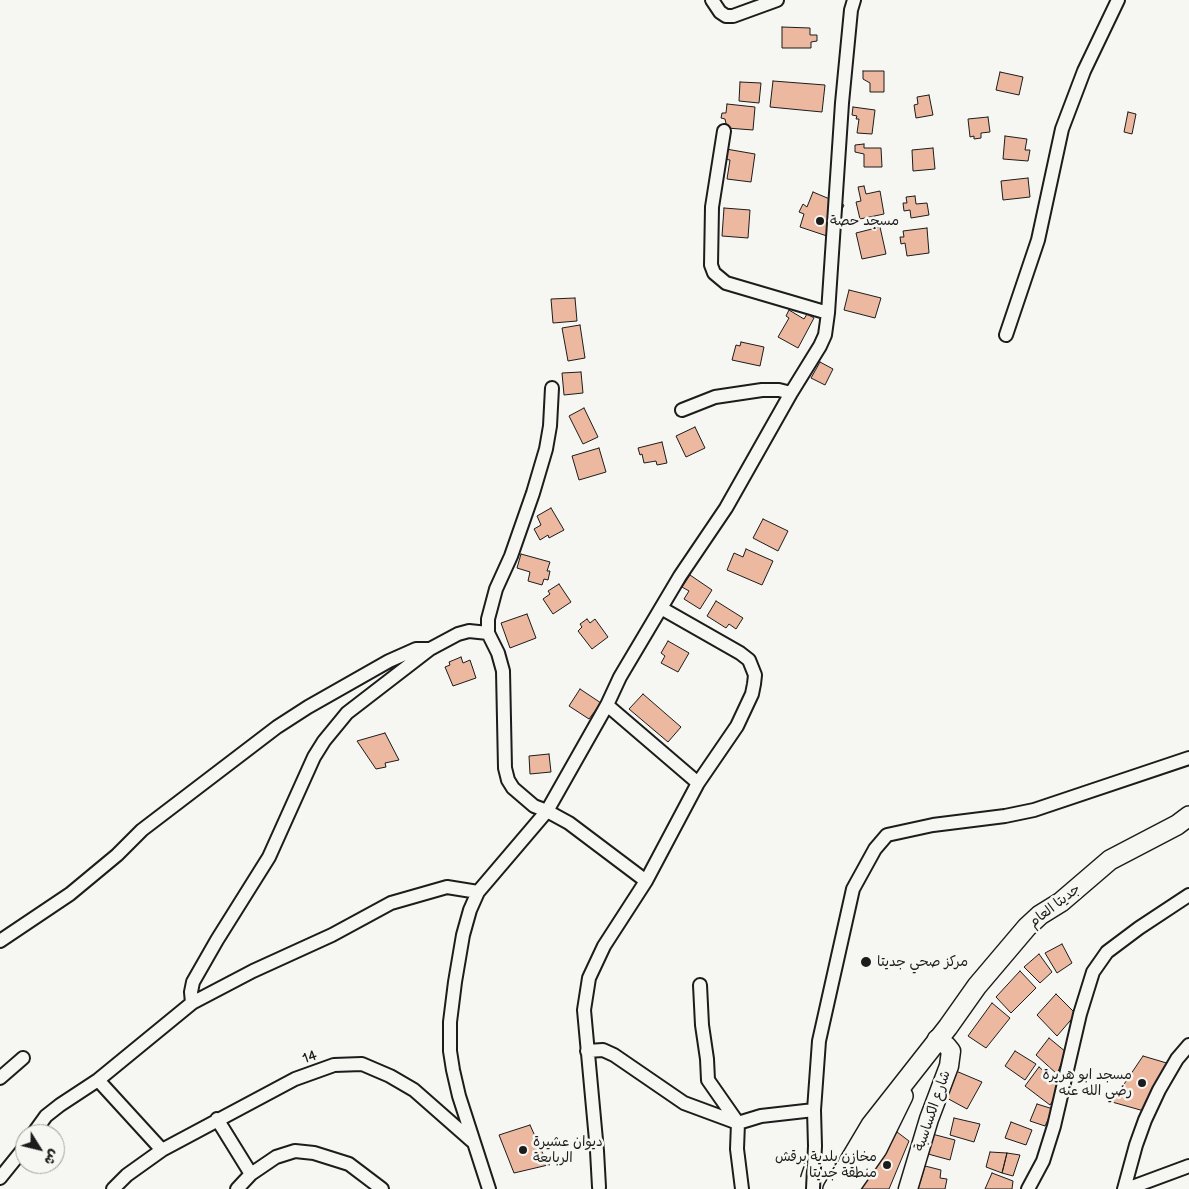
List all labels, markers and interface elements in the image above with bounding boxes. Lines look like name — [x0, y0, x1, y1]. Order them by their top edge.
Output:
place label: مسجد حصة — [830, 213, 899, 229]
marker: مسجد حصة — [814, 215, 826, 227]
street label: جديتا العام — [1026, 881, 1084, 931]
place label: مركز صحي جديتا — [877, 954, 968, 970]
marker: مركز صحي جديتا — [859, 955, 873, 969]
street label: 14 — [301, 1048, 319, 1068]
place label: مسجد ابو هريرة رضي الله عنه — [1043, 1067, 1132, 1100]
street label: شارع الكساسبة — [911, 1068, 955, 1154]
marker: مسجد ابو هريرة رضي الله عنه — [1136, 1077, 1148, 1089]
north arrow — [15, 1124, 65, 1174]
place label: ديوان عشيرة الربابعة — [533, 1134, 603, 1166]
marker: ديوان عشيرة الربابعة — [517, 1144, 529, 1156]
text: ش — [40, 1146, 63, 1169]
place label: مخازن بلدية برقش / منطقة جديتا — [775, 1149, 877, 1182]
marker: مخازن بلدية برقش / منطقة جديتا — [881, 1159, 893, 1171]

